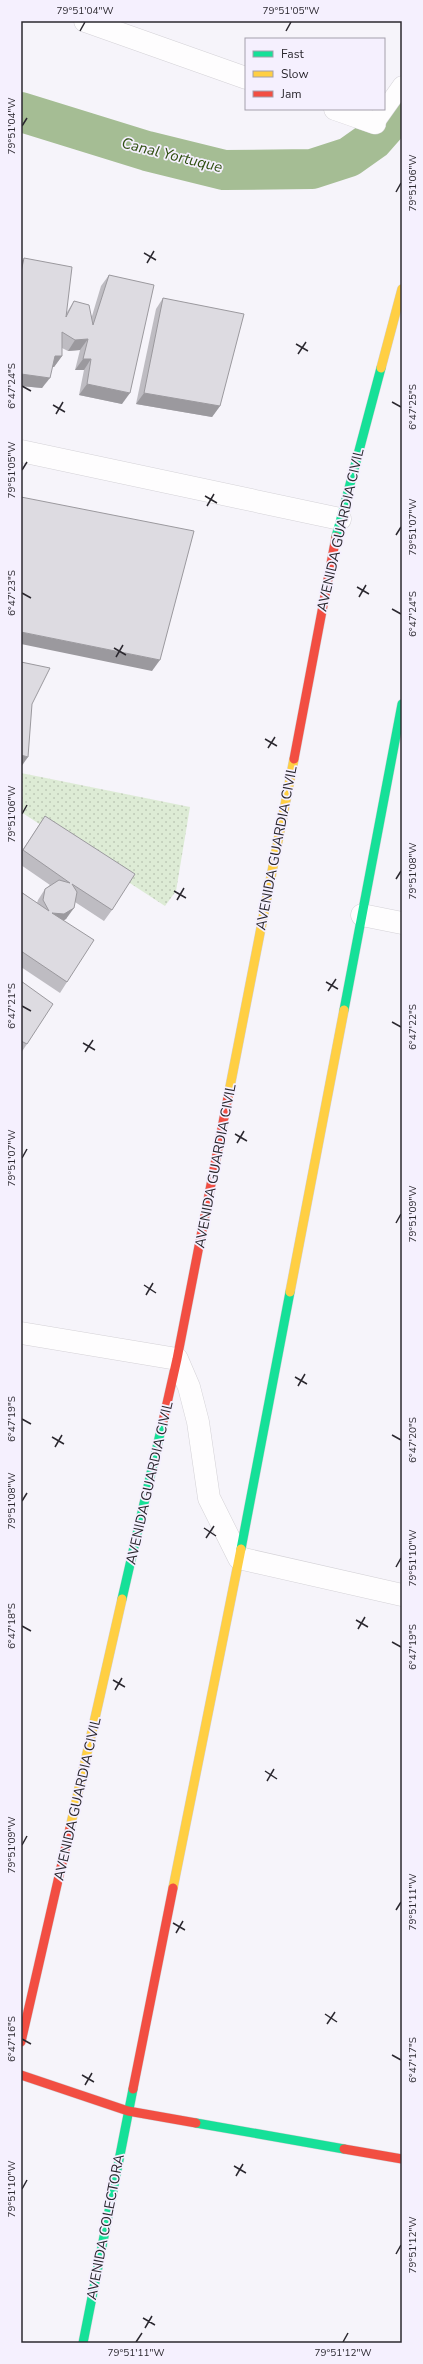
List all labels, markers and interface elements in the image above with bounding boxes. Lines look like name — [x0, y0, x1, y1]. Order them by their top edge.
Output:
text: 79°51'04"W — [57, 4, 113, 18]
text: 79°51'05"W — [263, 4, 319, 18]
legend — [245, 38, 385, 110]
text: Fast — [281, 46, 304, 62]
text: Slow — [281, 66, 309, 82]
text: Jam — [280, 86, 302, 102]
text: 79°51'04"W — [5, 98, 19, 154]
water label: Canal Yortuque — [119, 133, 225, 177]
text: 79°51'06"W — [406, 155, 420, 211]
text: 6°47'24"S — [5, 363, 19, 409]
text: 6°47'25"S — [406, 384, 420, 430]
text: 79°51'05"W — [5, 442, 19, 498]
street label: AVENIDA GUARDIA CIVIL — [312, 446, 369, 613]
text: 79°51'07"W — [406, 499, 420, 555]
text: 6°47'23"S — [5, 570, 19, 616]
text: 6°47'24"S — [406, 591, 420, 637]
street label: AVENIDA GUARDIA CIVIL — [251, 764, 302, 932]
text: 79°51'06"W — [5, 786, 19, 842]
text: 79°51'08"W — [406, 843, 420, 899]
text: 6°47'21"S — [5, 983, 19, 1029]
text: 6°47'22"S — [406, 1004, 420, 1050]
street label: AVENIDA GUARDIA CIVIL — [190, 1082, 241, 1250]
text: 79°51'07"W — [5, 1130, 19, 1186]
text: 79°51'09"W — [406, 1186, 420, 1242]
text: 6°47'19"S — [5, 1396, 19, 1442]
street label: AVENIDA GUARDIA CIVIL — [121, 1399, 178, 1566]
text: 6°47'20"S — [406, 1417, 420, 1463]
text: 79°51'08"W — [5, 1473, 19, 1529]
text: 79°51'10"W — [406, 1530, 420, 1586]
text: 6°47'18"S — [5, 1603, 19, 1649]
text: 6°47'19"S — [406, 1624, 420, 1670]
street label: AVENIDA GUARDIA CIVIL — [49, 1715, 106, 1882]
text: 79°51'09"W — [5, 1817, 19, 1873]
text: 79°51'11"W — [406, 1874, 420, 1930]
text: 6°47'16"S — [5, 2016, 19, 2062]
text: 6°47'17"S — [406, 2037, 420, 2083]
street label: AVENIDA COLECTORA — [82, 2153, 129, 2302]
text: 79°51'10"W — [5, 2161, 19, 2217]
text: 79°51'12"W — [406, 2217, 420, 2273]
text: 79°51'11"W — [108, 2346, 164, 2360]
text: 79°51'12"W — [315, 2346, 371, 2360]

